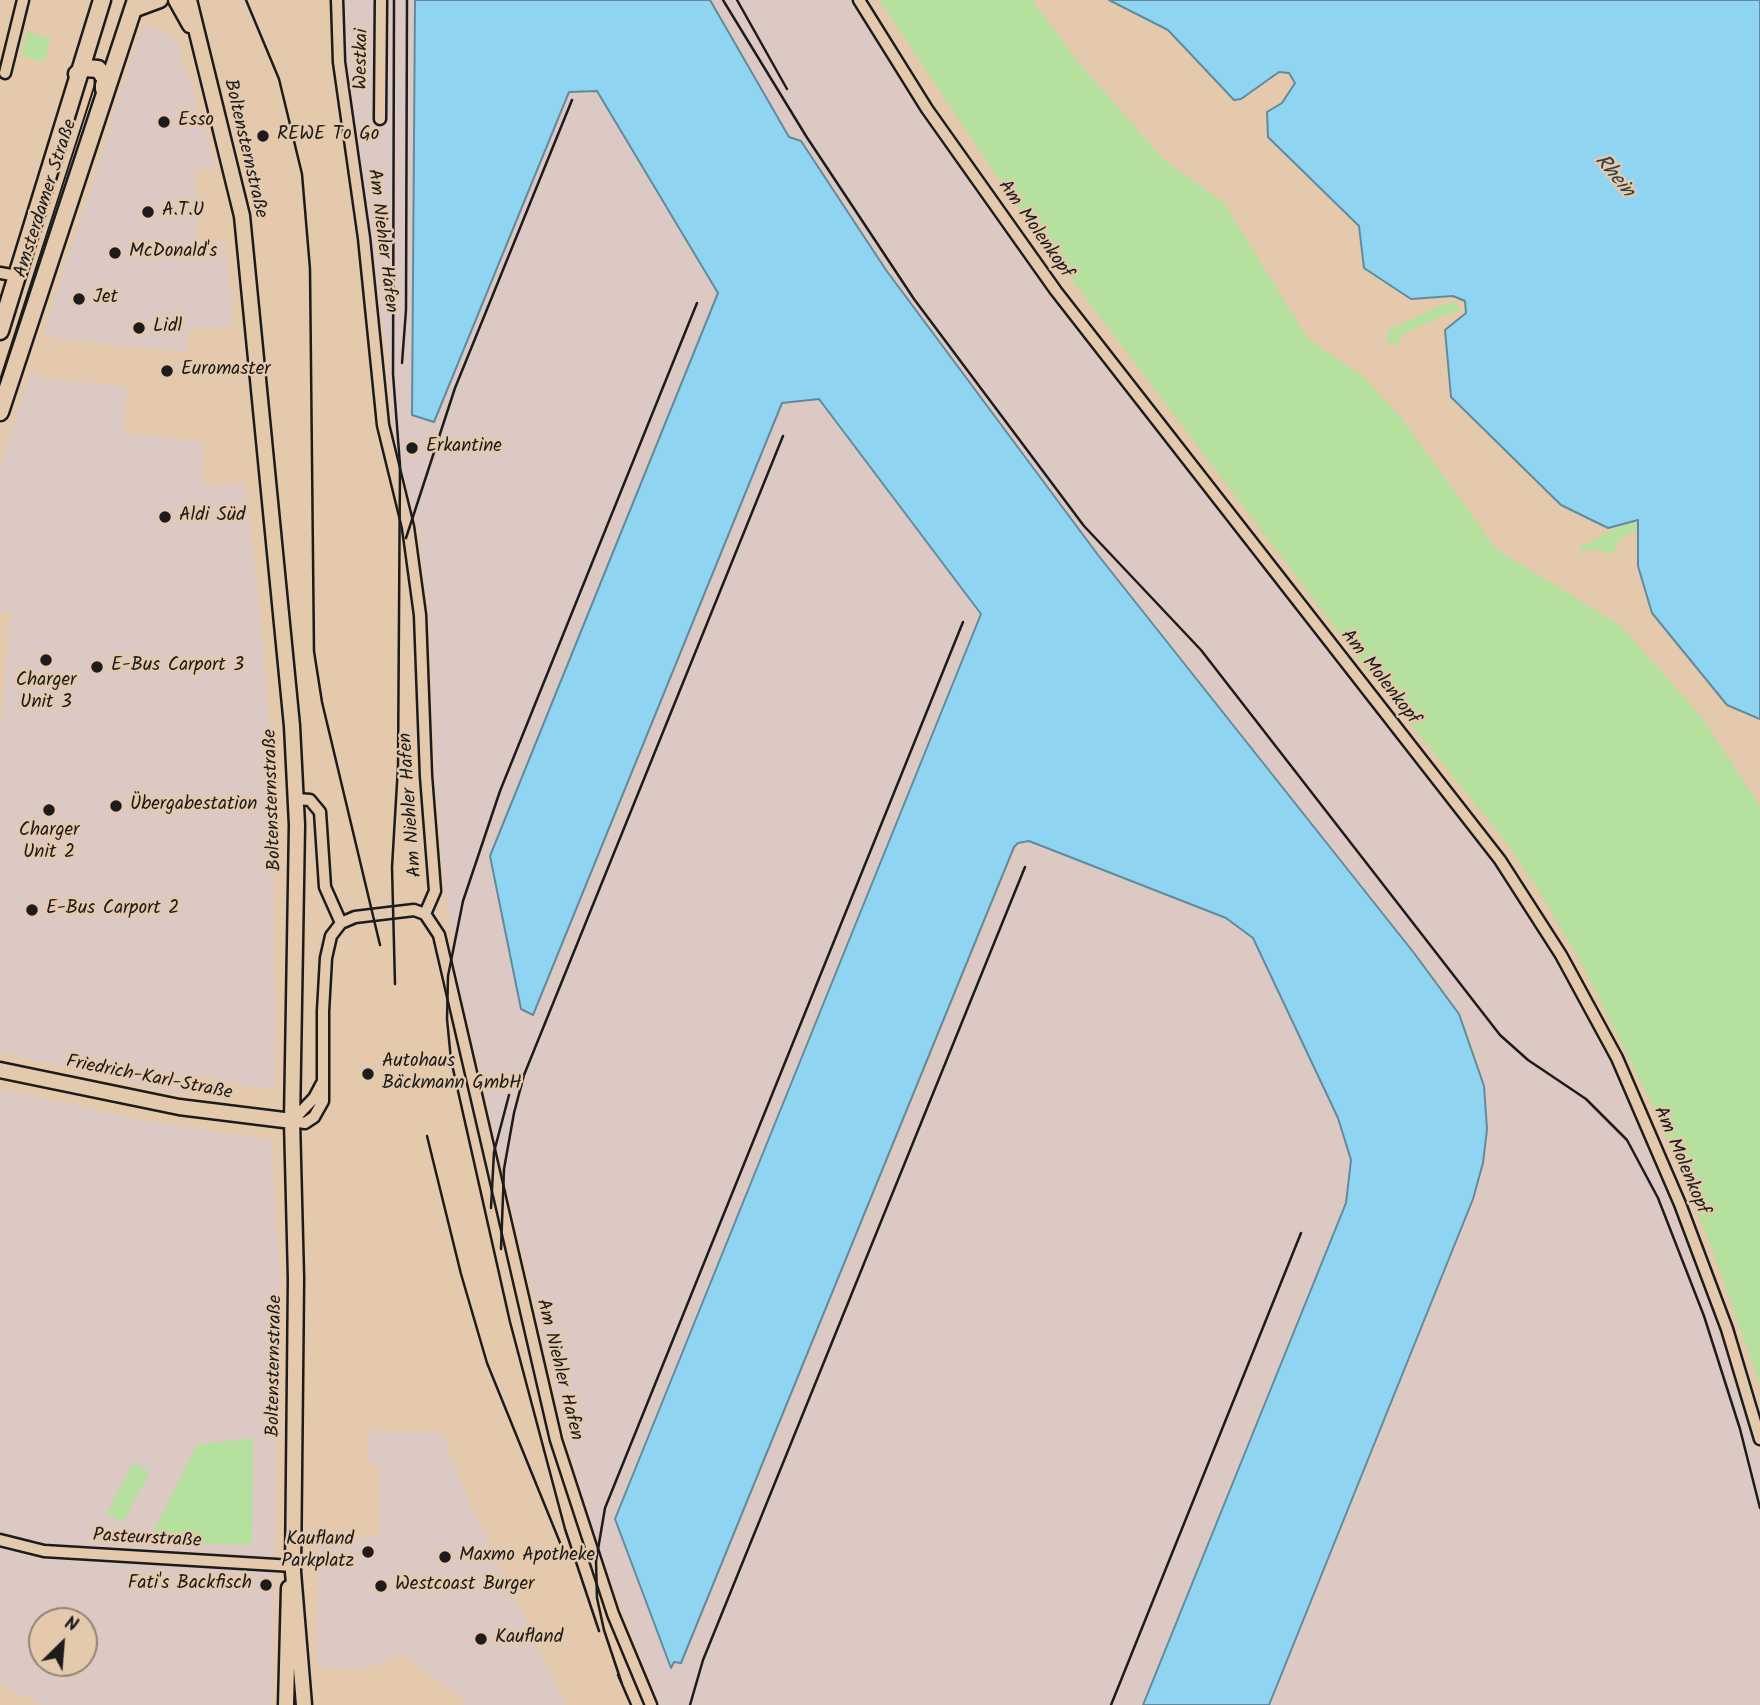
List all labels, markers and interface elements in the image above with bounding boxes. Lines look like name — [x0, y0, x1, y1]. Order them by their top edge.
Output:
street label: Westkai — [351, 28, 375, 90]
street label: Boltensternstraße — [217, 77, 271, 221]
place label: Esso — [178, 111, 214, 133]
marker: Esso — [156, 114, 172, 130]
street label: Amsterdamer Straße — [11, 117, 83, 281]
place label: REWE To Go — [277, 125, 379, 147]
marker: REWE To Go — [255, 128, 271, 144]
water label: Rhein — [1588, 150, 1638, 204]
street label: Am Niehler Hafen — [361, 168, 401, 314]
street label: Am Molenkopf — [992, 176, 1076, 284]
place label: A.T.U — [162, 201, 204, 223]
marker: A.T.U — [140, 204, 156, 220]
place label: McDonald's — [129, 242, 217, 264]
marker: McDonald's — [107, 245, 123, 261]
place label: Jet — [93, 288, 118, 310]
marker: Jet — [71, 291, 87, 307]
place label: Lidl — [153, 317, 182, 339]
marker: Lidl — [131, 320, 147, 336]
place label: Euromaster — [181, 360, 270, 382]
marker: Euromaster — [159, 363, 175, 379]
place label: Erkantine — [426, 437, 502, 459]
marker: Erkantine — [404, 440, 420, 456]
place label: Aldi Süd — [179, 506, 245, 528]
marker: Aldi Süd — [157, 509, 173, 525]
street label: Am Molenkopf — [1335, 626, 1423, 730]
marker: Charger Unit 3 — [38, 652, 54, 668]
place label: E-Bus Carport 3 — [111, 656, 244, 678]
marker: E-Bus Carport 3 — [89, 659, 105, 675]
place label: Charger Unit 3 — [16, 671, 76, 715]
street label: Boltensternstraße — [260, 729, 288, 871]
street label: Am Niehler Hafen — [396, 732, 428, 878]
place label: Übergabestation — [130, 795, 257, 817]
marker: Übergabestation — [108, 798, 124, 814]
marker: Charger Unit 2 — [41, 802, 57, 818]
place label: Charger Unit 2 — [19, 821, 79, 865]
place label: E-Bus Carport 2 — [46, 899, 179, 921]
marker: E-Bus Carport 2 — [24, 902, 40, 918]
street label: Friedrich-Karl-Straße — [64, 1052, 234, 1106]
place label: Autohaus Bäckmann GmbH — [382, 1052, 522, 1096]
marker: Autohaus Bäckmann GmbH — [360, 1066, 376, 1082]
street label: Am Molenkopf — [1647, 1104, 1713, 1218]
street label: Boltensternstraße — [263, 1295, 289, 1437]
street label: Am Niehler Hafen — [529, 1297, 587, 1443]
street label: Pasteurstraße — [92, 1526, 202, 1554]
place label: Kaufland Parkplatz — [281, 1530, 354, 1574]
marker: Kaufland Parkplatz — [360, 1544, 376, 1560]
place label: Maxmo Apotheke — [459, 1546, 595, 1568]
marker: Maxmo Apotheke — [437, 1549, 453, 1565]
place label: Fati's Backfisch — [128, 1574, 252, 1596]
place label: Westcoast Burger — [395, 1575, 534, 1597]
marker: Fati's Backfisch — [258, 1577, 274, 1593]
marker: Westcoast Burger — [373, 1578, 389, 1594]
north arrow — [28, 1607, 98, 1677]
text: N — [59, 1609, 83, 1641]
place label: Kaufland — [495, 1628, 563, 1650]
marker: Kaufland — [473, 1631, 489, 1647]

